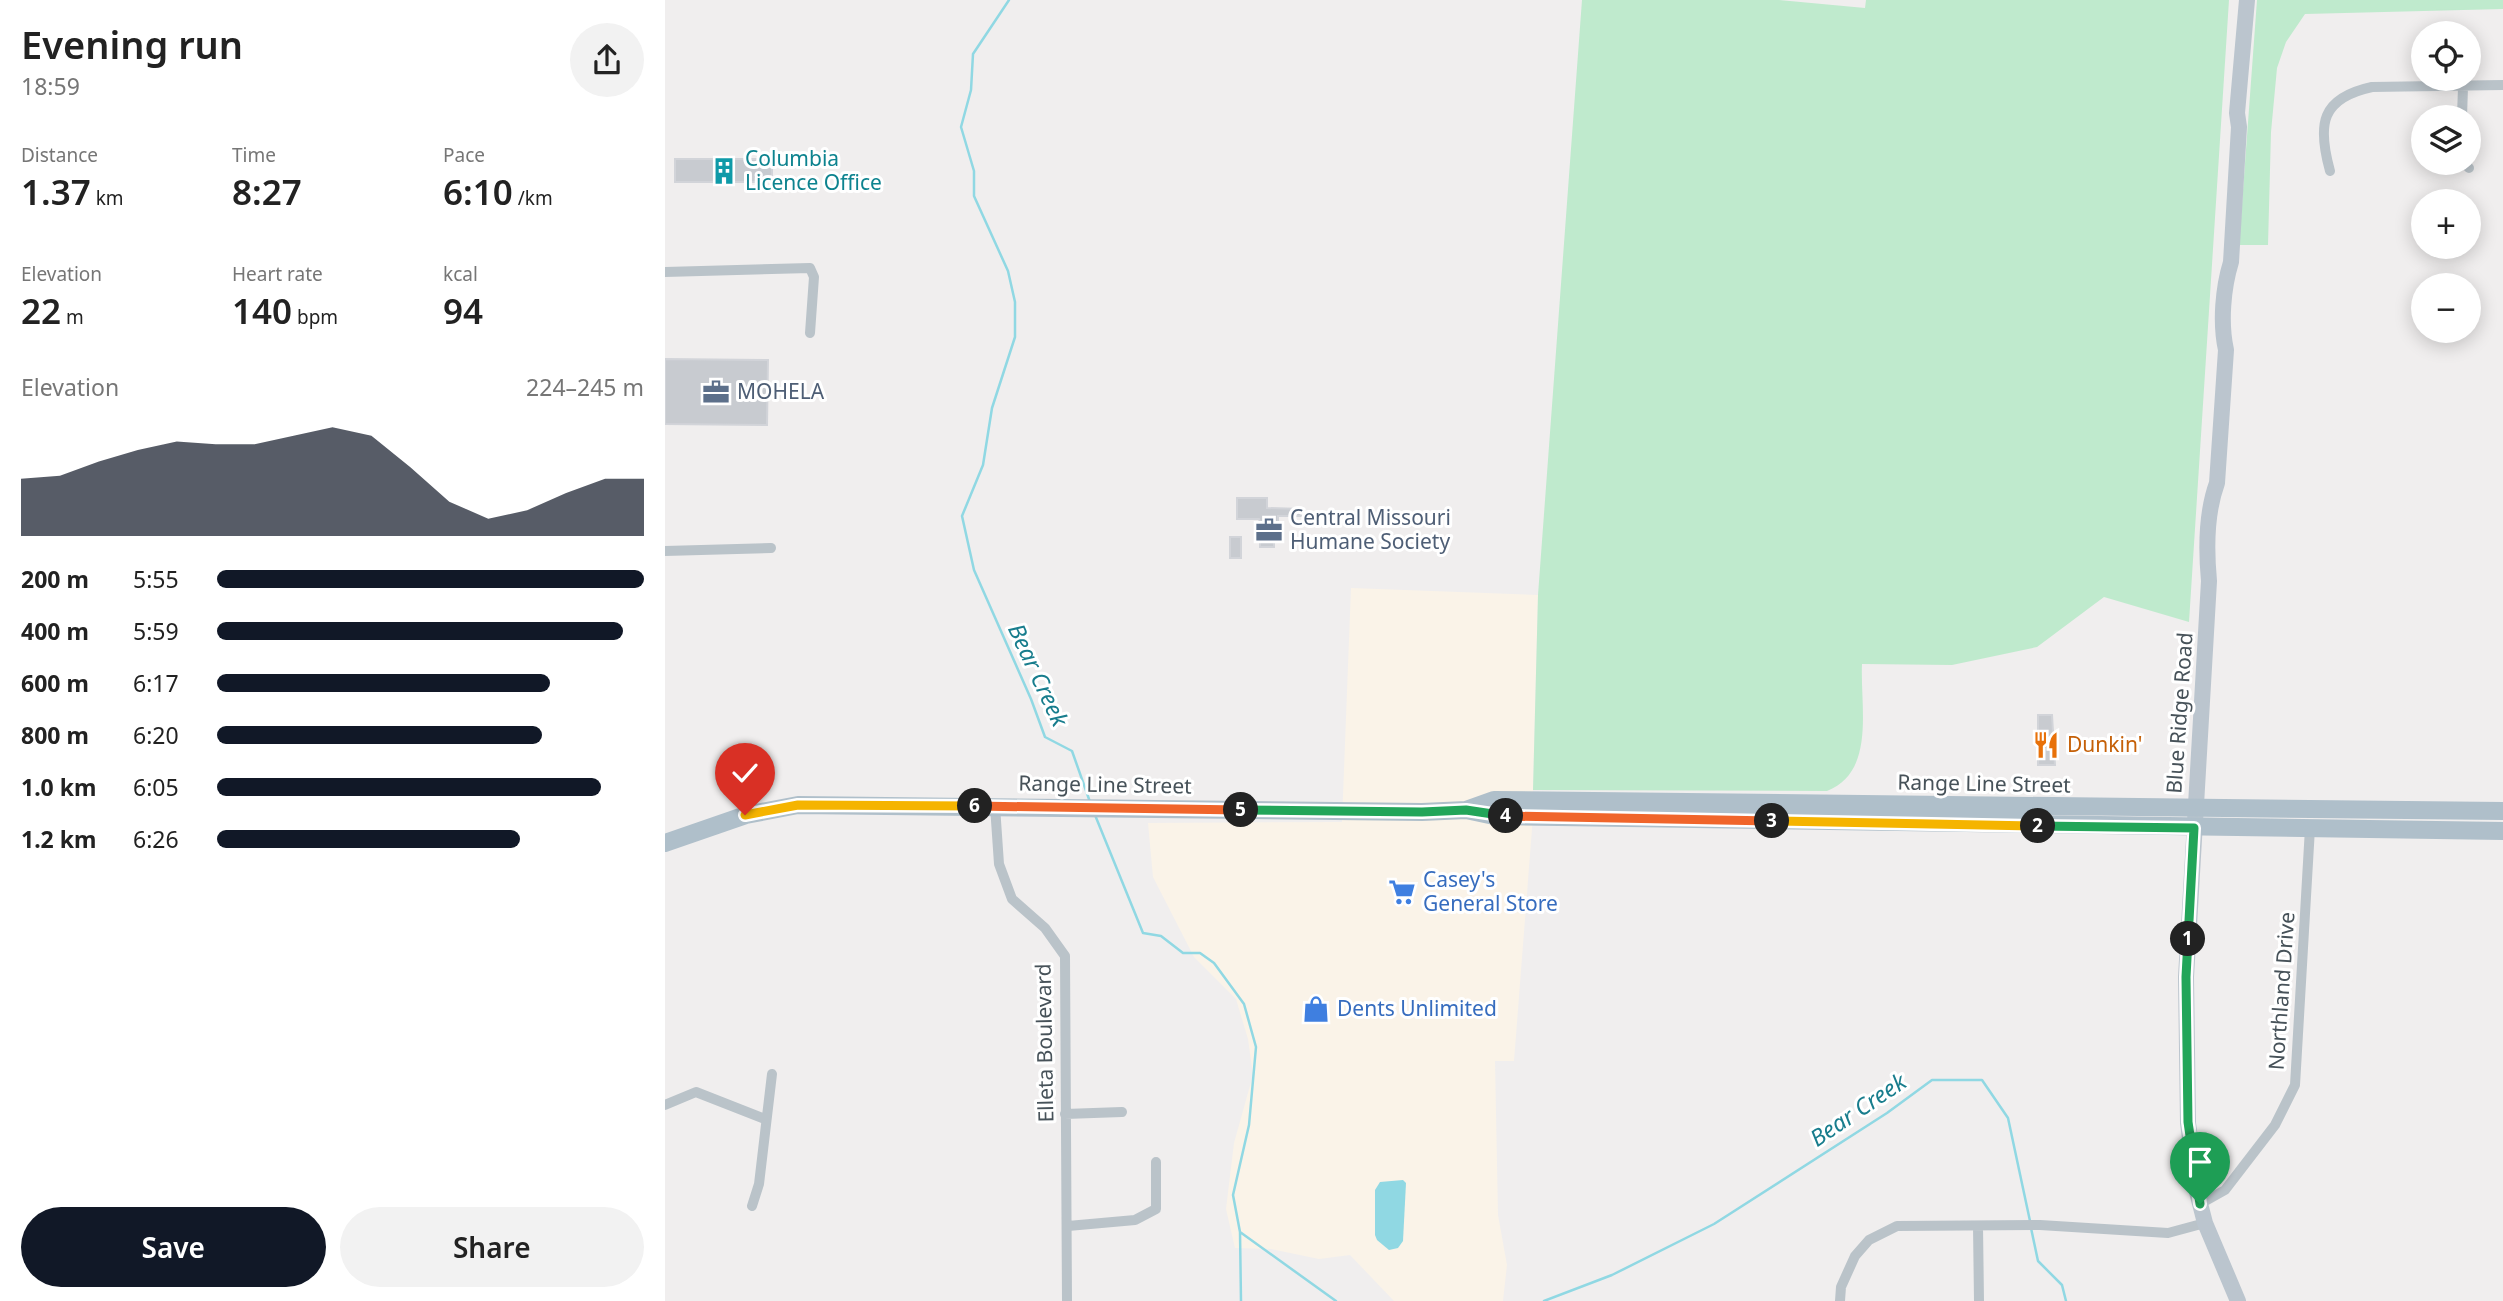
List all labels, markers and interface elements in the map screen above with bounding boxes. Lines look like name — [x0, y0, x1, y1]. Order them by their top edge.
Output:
text: Evening run — [21, 18, 243, 70]
map controls — [2411, 21, 2481, 343]
button: locate — [2411, 21, 2481, 91]
button: share — [570, 23, 644, 97]
text: 18:59 — [21, 70, 80, 102]
button: layers — [2411, 105, 2481, 175]
text: Distance — [21, 142, 98, 168]
text: Time — [232, 142, 276, 168]
text: Pace — [443, 142, 485, 168]
place label: Columbia Licence Office — [745, 144, 882, 196]
building icon: Columbia Licence Office — [709, 156, 739, 186]
text: 1.37 — [21, 168, 91, 215]
text: 8:27 — [232, 168, 302, 215]
text: 6:10 — [443, 168, 513, 215]
text: km — [91, 185, 124, 211]
text: /km — [513, 185, 553, 211]
button: + — [2411, 189, 2481, 259]
text: Elevation — [21, 261, 102, 287]
text: Heart rate — [232, 261, 323, 287]
text: kcal — [443, 261, 478, 287]
button: − — [2411, 273, 2481, 343]
text: 22 — [21, 287, 61, 334]
text: 140 — [232, 287, 292, 334]
text: 94 — [443, 287, 483, 334]
text: m — [61, 304, 84, 330]
text: bpm — [292, 304, 338, 330]
text: Elevation — [21, 371, 119, 403]
text: 224–245 m — [526, 371, 644, 403]
office icon: MOHELA — [701, 377, 731, 407]
place label: MOHELA — [737, 377, 825, 405]
place label: Central Missouri Humane Society — [1290, 503, 1451, 555]
office icon: Central Missouri Humane Society — [1254, 515, 1284, 545]
text: 200 m — [21, 563, 89, 595]
text: 5:55 — [133, 563, 179, 595]
text: 400 m — [21, 615, 89, 647]
text: 5:59 — [133, 615, 179, 647]
water label: Bear Creek — [1001, 618, 1077, 733]
street label: Blue Ridge Road — [2159, 631, 2199, 794]
text: 600 m — [21, 667, 89, 699]
text: 6:17 — [133, 667, 179, 699]
text: 800 m — [21, 719, 89, 751]
text: 6:20 — [133, 719, 179, 751]
restaurant icon: Dunkin' — [2031, 730, 2061, 760]
place label: Dunkin' — [2067, 730, 2142, 758]
pin — [715, 743, 775, 815]
icon: check — [726, 754, 764, 792]
street label: Range Line Street — [1897, 767, 2071, 799]
street label: Range Line Street — [1018, 768, 1192, 800]
text: 1.0 km — [21, 771, 96, 803]
text: 6:05 — [133, 771, 179, 803]
pin: 6 — [957, 788, 993, 824]
text: 6 — [969, 792, 980, 818]
pin: 5 — [1223, 792, 1259, 828]
text: 5 — [1235, 796, 1246, 822]
pin: 4 — [1489, 798, 1523, 834]
text: 4 — [1500, 802, 1511, 828]
pin: 3 — [1755, 804, 1789, 838]
text: 3 — [1766, 807, 1777, 833]
pin: 2 — [2021, 808, 2055, 844]
text: 2 — [2032, 812, 2043, 838]
text: 1.2 km — [21, 823, 96, 855]
text: 6:26 — [133, 823, 179, 855]
place label: Casey's General Store — [1423, 865, 1558, 917]
supermarket icon: Casey's General Store — [1387, 877, 1417, 907]
street label: Northland Drive — [2262, 911, 2300, 1071]
pin: 1 — [2171, 922, 2205, 956]
text: 1 — [2182, 925, 2193, 951]
street label: Elleta Boulevard — [1029, 963, 1059, 1123]
shop icon: Dents Unlimited — [1301, 994, 1331, 1024]
place label: Dents Unlimited — [1337, 994, 1497, 1022]
water label: Bear Creek — [1803, 1064, 1913, 1153]
pin — [2170, 1132, 2230, 1204]
icon: arrive — [2181, 1143, 2219, 1181]
button: Save — [21, 1207, 326, 1287]
button: Share — [340, 1207, 644, 1287]

